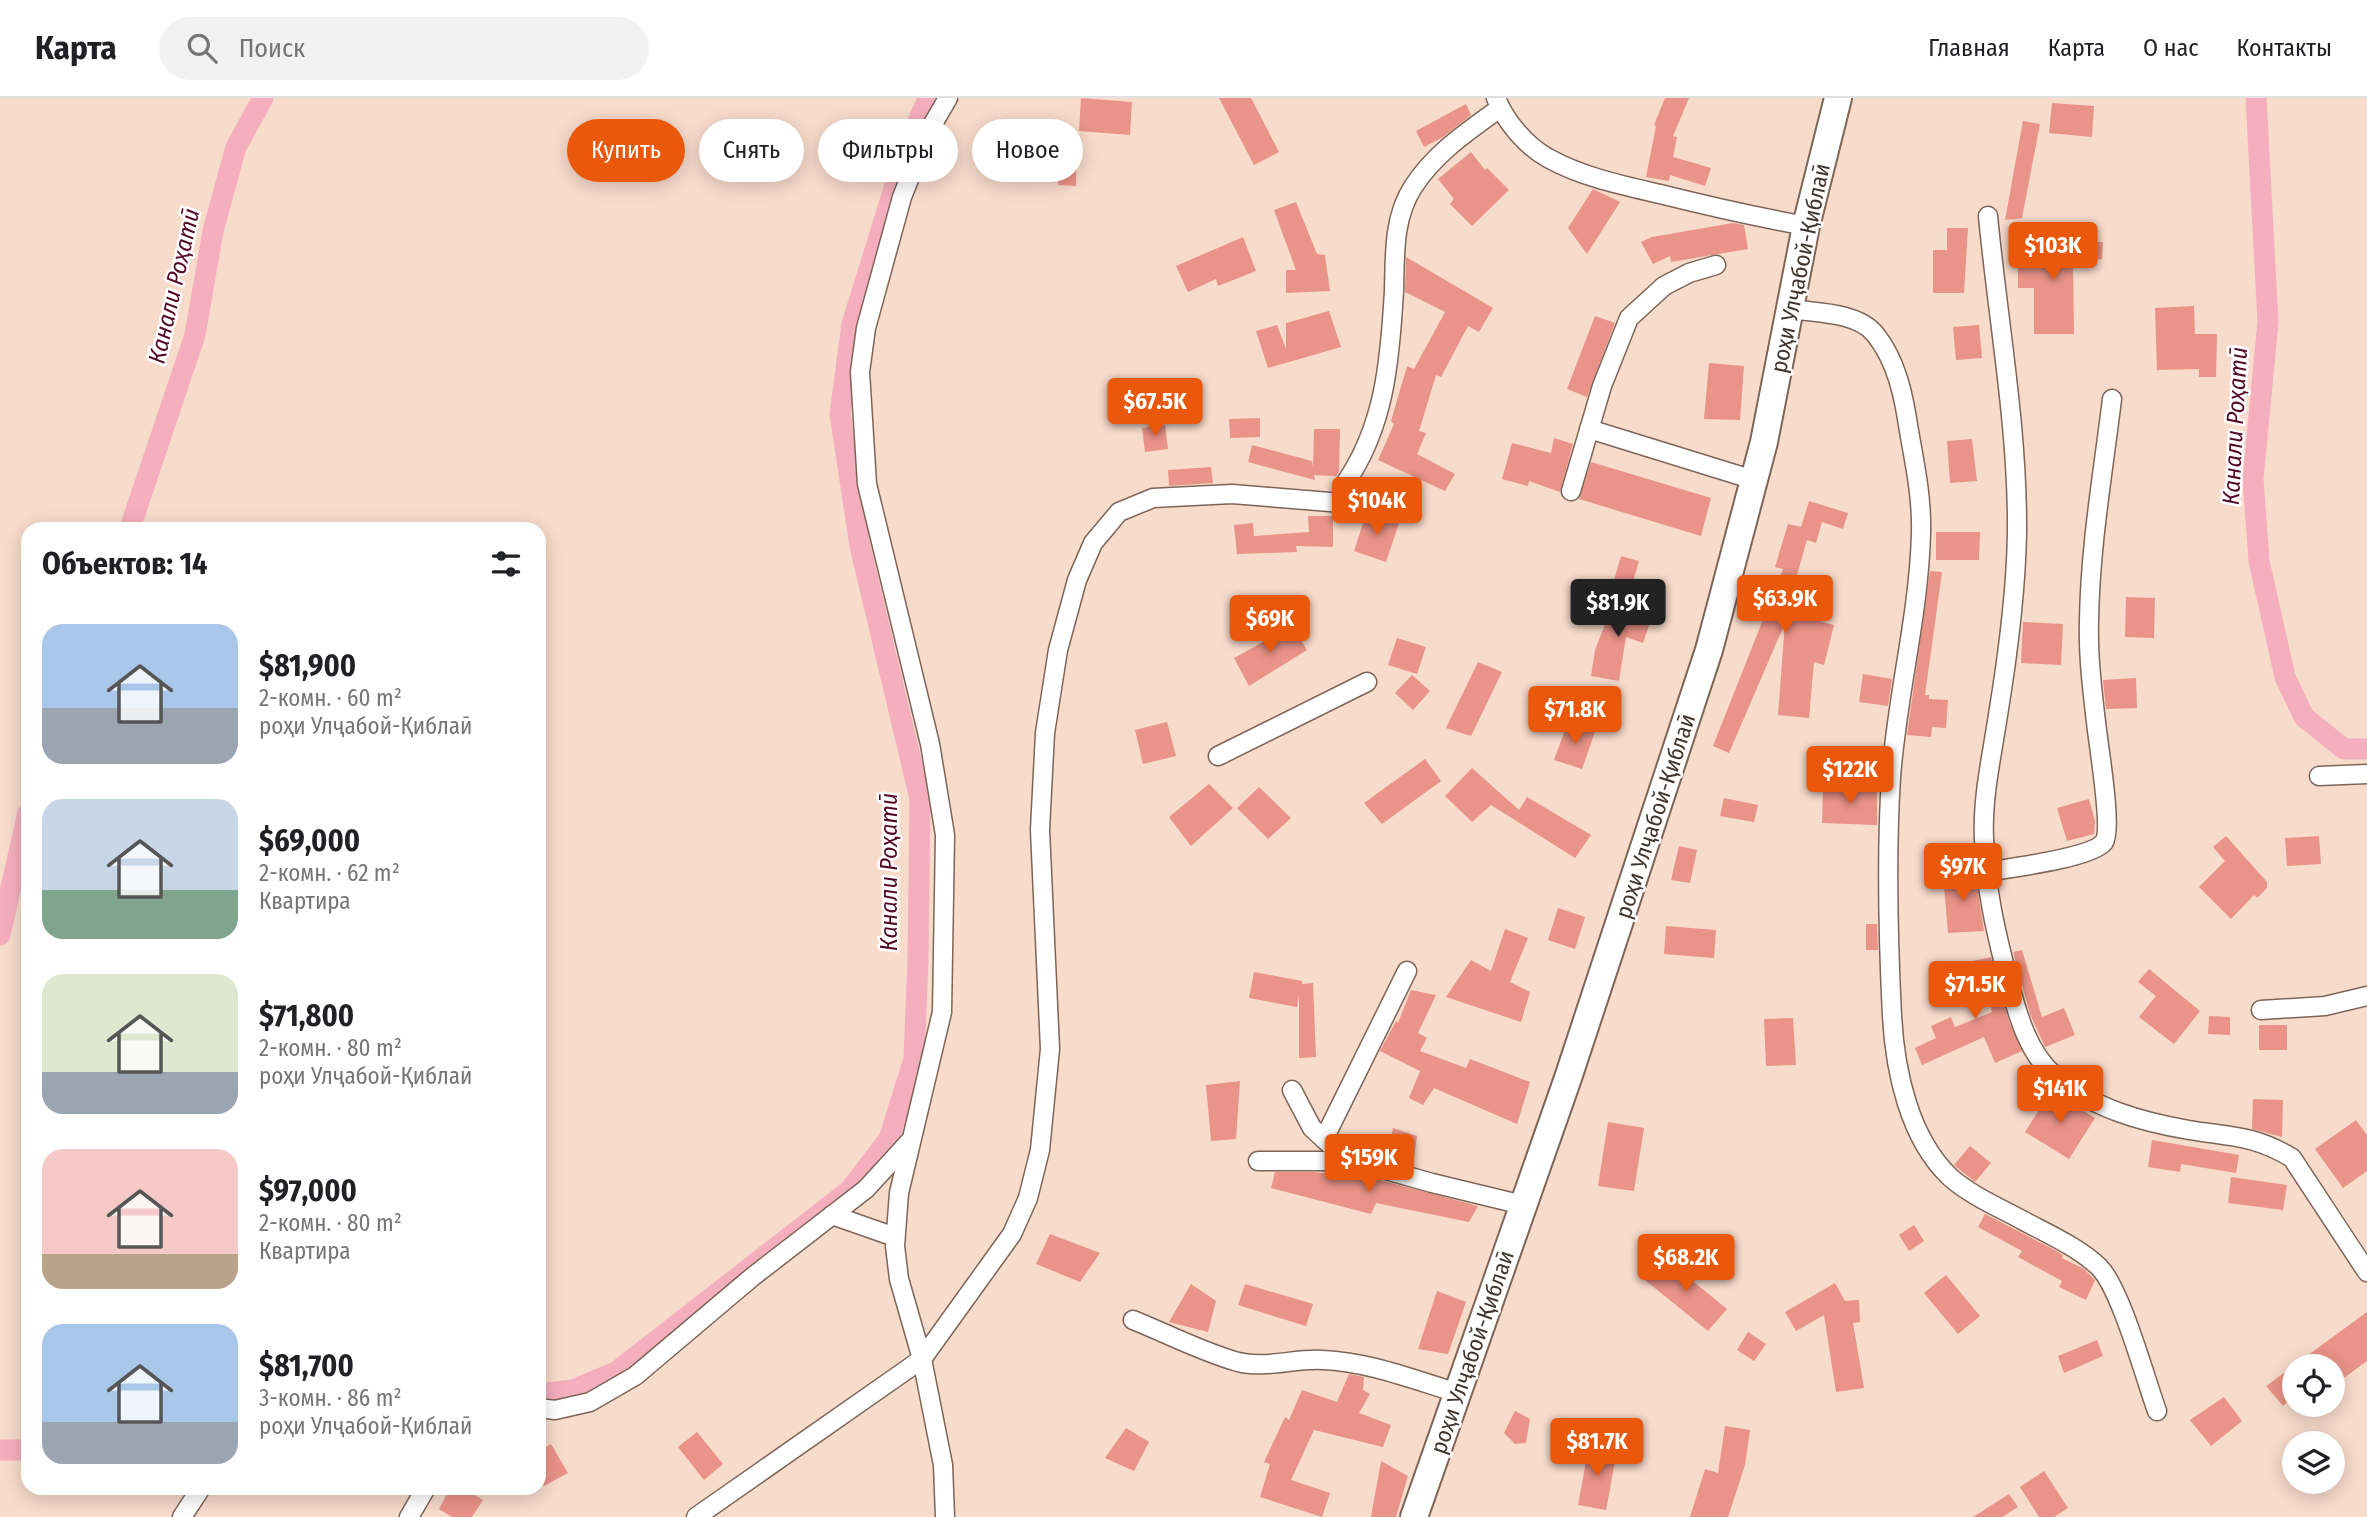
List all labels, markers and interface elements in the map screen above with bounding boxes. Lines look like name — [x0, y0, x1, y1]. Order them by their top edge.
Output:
search box — [159, 17, 649, 80]
text: Карта — [35, 28, 117, 68]
icon: search — [183, 29, 221, 67]
text: Поиск — [239, 33, 305, 64]
text: Главная — [1928, 34, 2010, 62]
text: Карта — [2048, 34, 2105, 62]
text: О нас — [2143, 34, 2198, 62]
text: Контакты — [2236, 34, 2332, 62]
chip: Купить — [567, 119, 685, 182]
chip: Снять — [699, 119, 804, 182]
chip: Фильтры — [818, 119, 958, 182]
chip: Новое — [972, 119, 1083, 182]
street label: роҳи Улҷабой-Қиблаӣ — [1764, 161, 1836, 375]
water label: Канали Роҳатӣ — [143, 206, 205, 366]
pin: $103K — [2004, 222, 2102, 282]
text: $103K — [2025, 231, 2081, 259]
water label: Канали Роҳатӣ — [2217, 346, 2253, 506]
pin: $67.5K — [1098, 378, 1212, 438]
text: $67.5K — [1123, 387, 1187, 415]
pin: $104K — [1328, 478, 1426, 537]
text: $104K — [1348, 486, 1406, 514]
icon: filters — [487, 545, 525, 583]
text: Объектов: 14 — [42, 546, 208, 582]
pin: $63.9K — [1728, 575, 1842, 635]
pin: $81.9K — [1561, 580, 1675, 639]
text: $63.9K — [1753, 584, 1817, 612]
text: $81.9K — [1587, 588, 1649, 616]
pin: $69K — [1229, 596, 1311, 655]
text: $69K — [1246, 604, 1294, 632]
text: $81,900 — [259, 648, 356, 684]
icon: home — [98, 652, 182, 736]
text: 2-комн. · 60 m² — [259, 684, 402, 712]
pin: $71.8K — [1518, 686, 1632, 746]
text: $71.8K — [1544, 695, 1606, 723]
street label: роҳи Улҷабой-Қиблаӣ — [1609, 710, 1701, 922]
text: роҳи Улҷабой-Қиблаӣ — [259, 712, 472, 740]
pin: $122K — [1801, 746, 1899, 806]
text: $122K — [1822, 755, 1878, 783]
water label: Канали Роҳатӣ — [875, 793, 903, 951]
text: $69,000 — [259, 823, 360, 859]
icon: home — [98, 827, 182, 911]
pin: $97K — [1922, 844, 2004, 903]
text: $97K — [1940, 852, 1986, 880]
text: 2-комн. · 62 m² — [259, 859, 400, 887]
text: Квартира — [259, 887, 351, 915]
pin: $71.5K — [1918, 962, 2032, 1021]
text: $71.5K — [1945, 970, 2005, 998]
text: $71,800 — [259, 998, 354, 1034]
icon: home — [98, 1002, 182, 1086]
text: 2-комн. · 80 m² — [259, 1034, 402, 1062]
text: роҳи Улҷабой-Қиблаӣ — [259, 1062, 472, 1090]
pin: $141K — [2011, 1066, 2109, 1125]
text: $141K — [2033, 1074, 2087, 1102]
pin: $159K — [1320, 1134, 1418, 1194]
text: $159K — [1341, 1143, 1397, 1171]
text: $97,000 — [259, 1173, 357, 1209]
icon: home — [98, 1177, 182, 1261]
text: 2-комн. · 80 m² — [259, 1209, 402, 1237]
pin: $68.2K — [1629, 1234, 1743, 1294]
text: Квартира — [259, 1237, 351, 1265]
text: $68.2K — [1654, 1243, 1718, 1271]
street label: роҳи Улҷабой-Қиблаӣ — [1424, 1247, 1520, 1457]
text: $81,700 — [259, 1348, 354, 1384]
icon: home — [98, 1352, 182, 1436]
map controls — [2282, 1354, 2345, 1494]
button: locate — [2282, 1354, 2345, 1417]
text: 3-комн. · 86 m² — [259, 1384, 402, 1412]
text: роҳи Улҷабой-Қиблаӣ — [259, 1412, 472, 1440]
pin: $81.7K — [1540, 1418, 1654, 1478]
text: $81.7K — [1566, 1427, 1628, 1455]
button: layers — [2282, 1431, 2345, 1494]

